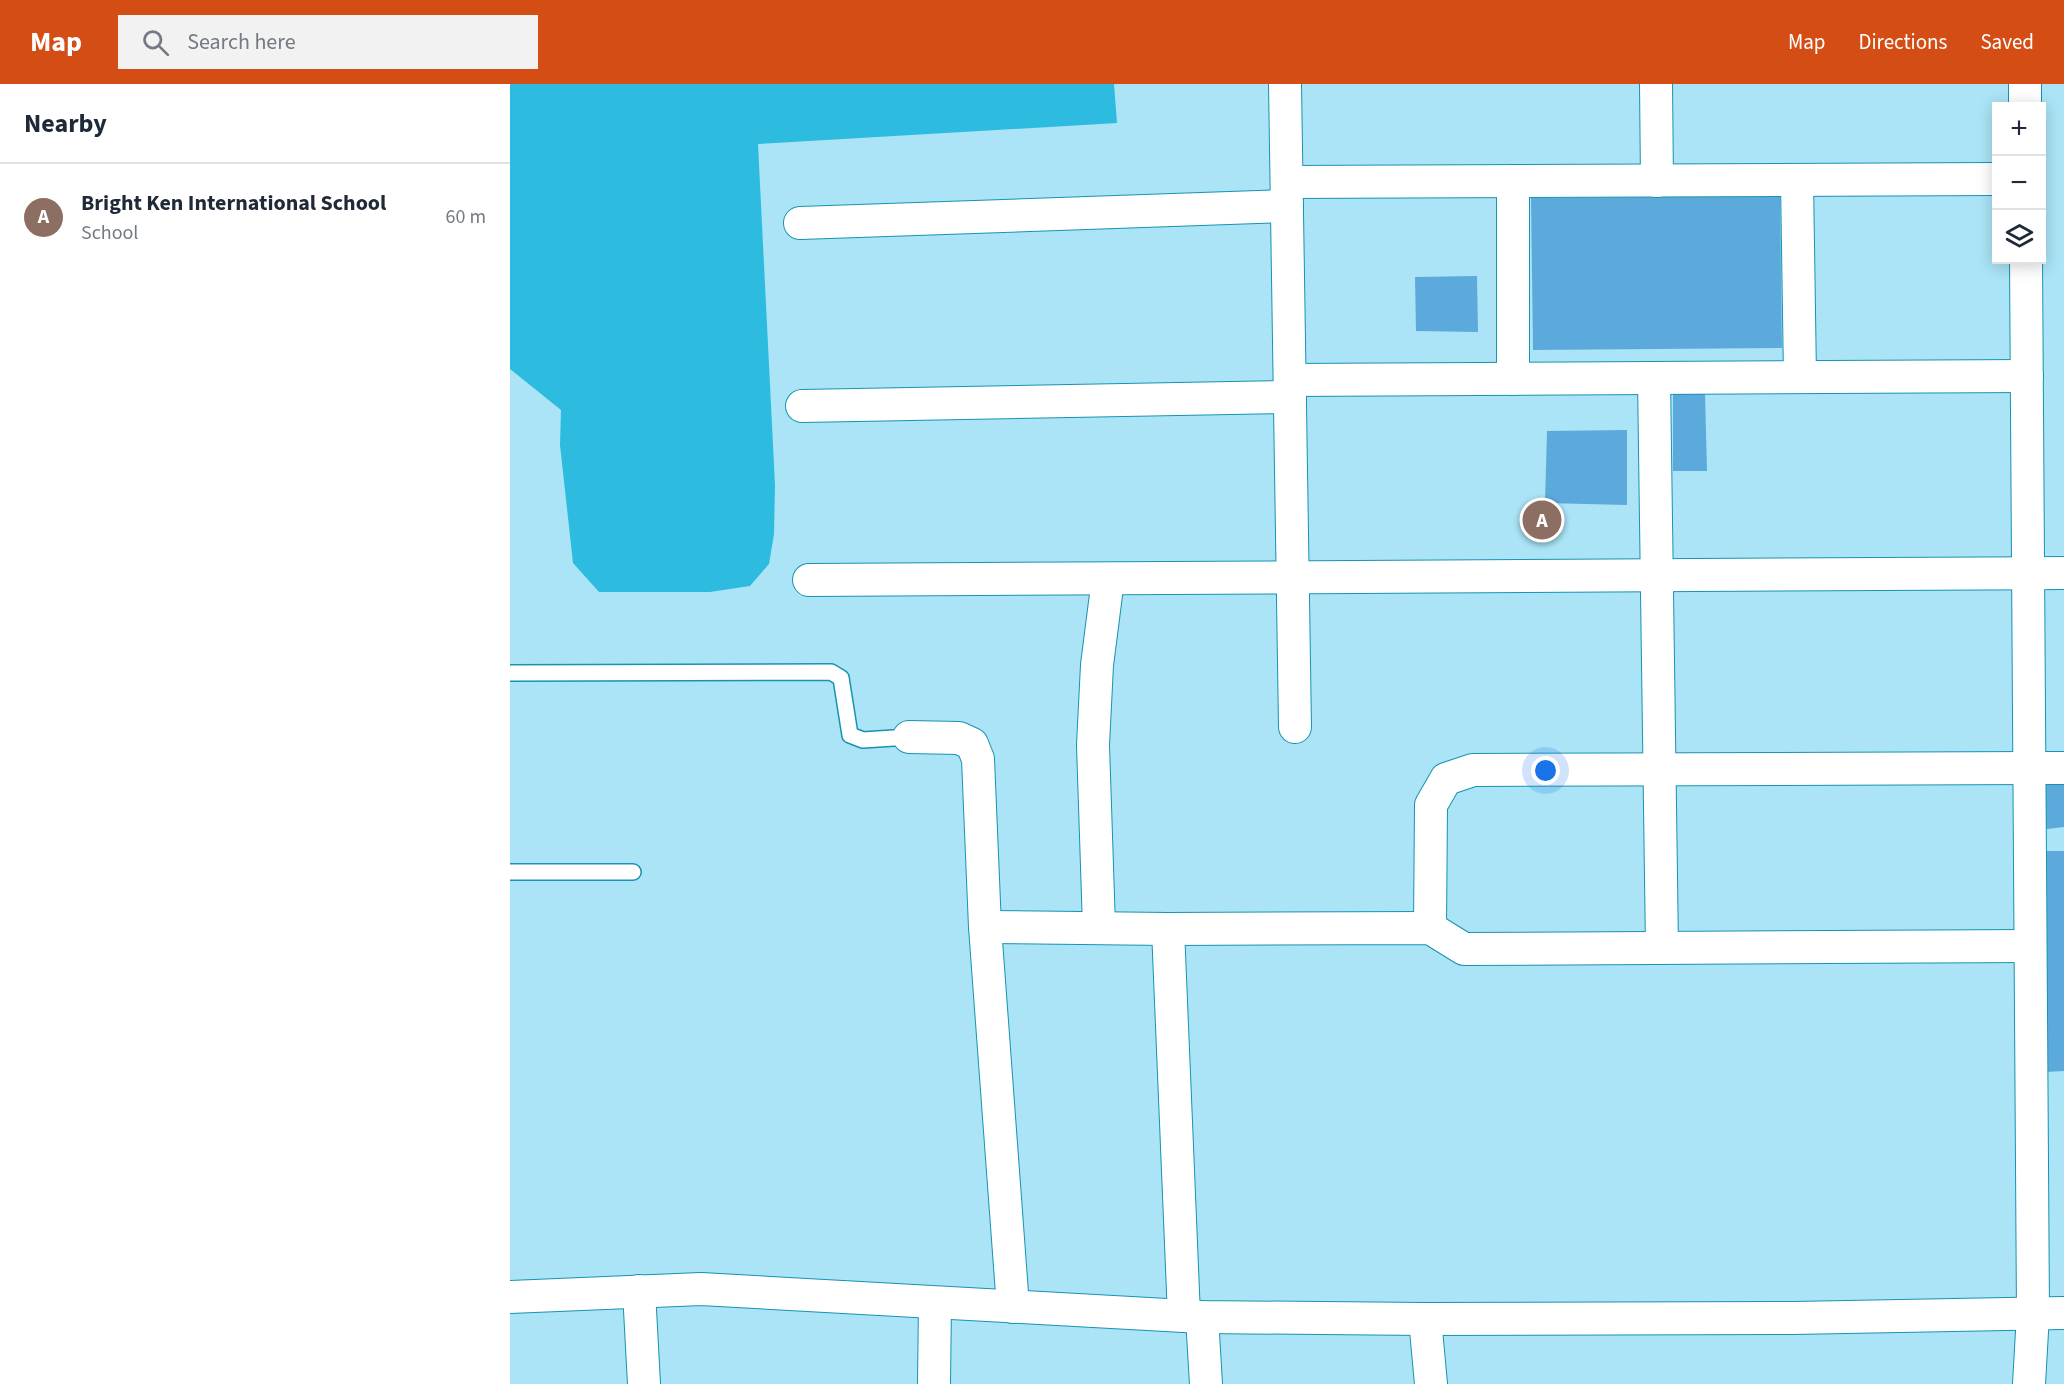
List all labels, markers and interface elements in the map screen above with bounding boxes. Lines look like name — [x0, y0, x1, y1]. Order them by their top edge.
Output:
search box — [118, 15, 538, 69]
text: Map — [30, 22, 82, 62]
icon: search — [139, 26, 172, 59]
text: Search here — [187, 26, 296, 58]
text: Map — [1788, 27, 1826, 57]
text: Directions — [1859, 27, 1947, 57]
text: Saved — [1980, 27, 2034, 57]
map controls — [1992, 102, 2046, 264]
button: + — [1992, 102, 2046, 156]
text: Nearby — [24, 105, 107, 142]
button: − — [1992, 156, 2046, 210]
text: Bright Ken International School — [81, 187, 386, 219]
text: A — [38, 203, 49, 231]
text: 60 m — [446, 203, 486, 231]
button: layers — [1992, 210, 2046, 264]
text: School — [81, 219, 138, 247]
pin: A — [1522, 498, 1562, 542]
your location — [1531, 756, 1560, 785]

